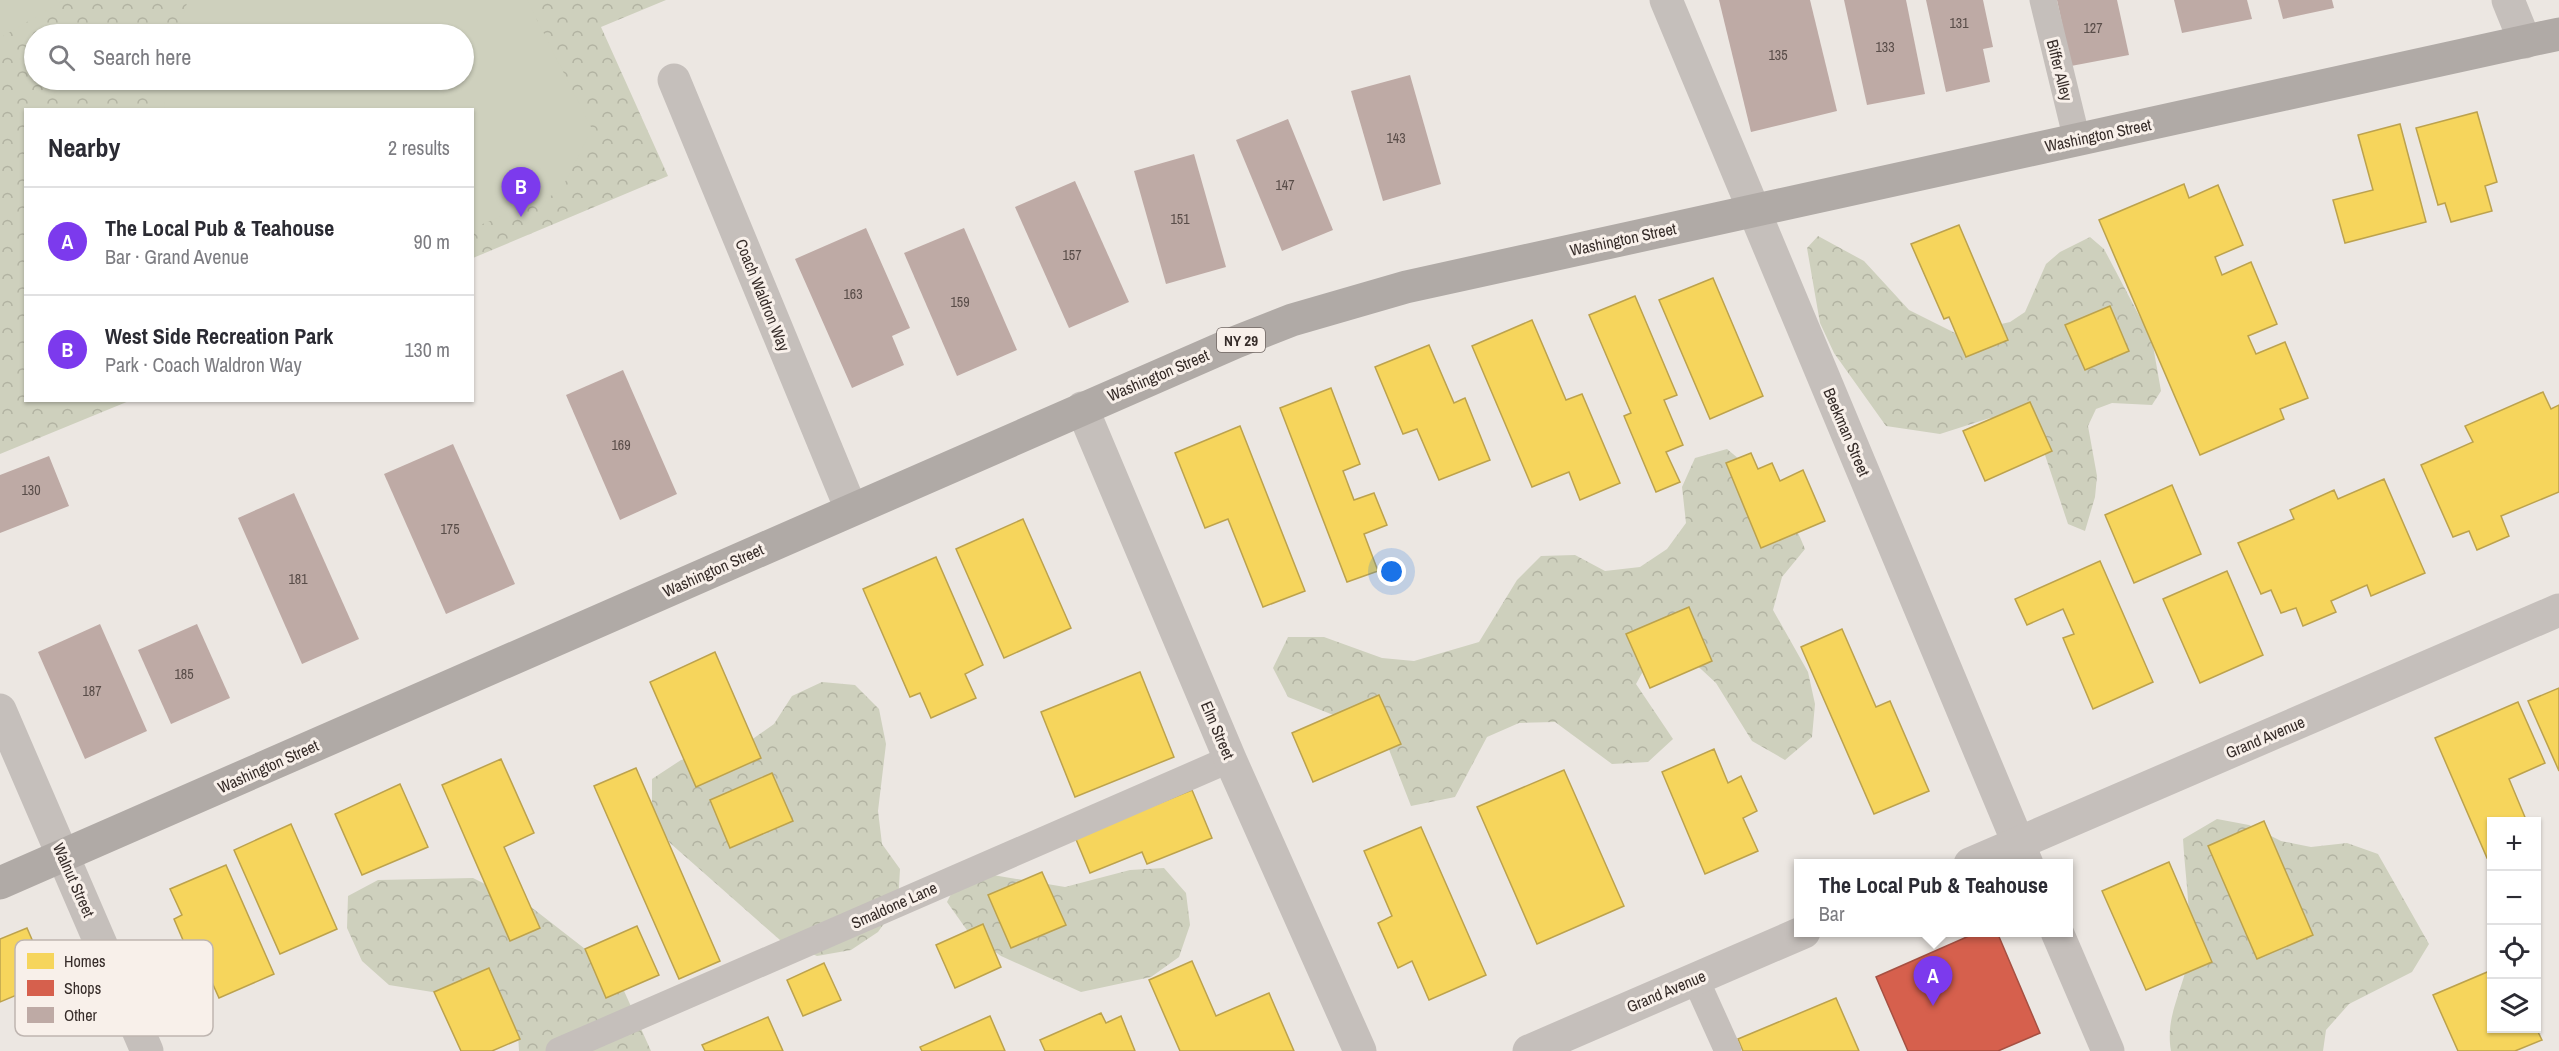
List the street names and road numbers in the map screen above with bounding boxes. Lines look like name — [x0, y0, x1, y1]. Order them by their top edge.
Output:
street label: Biffer Alley — [2042, 37, 2078, 103]
street label: Washington Street — [2043, 113, 2154, 157]
street label: Washington Street — [1568, 217, 1679, 261]
street label: Coach Waldron Way — [730, 236, 796, 355]
road number: NY 29 — [1217, 328, 1265, 352]
street label: Washington Street — [1104, 344, 1212, 406]
street label: Beekman Street — [1818, 384, 1876, 480]
street label: Washington Street — [659, 538, 767, 602]
street label: Elm Street — [1196, 698, 1240, 763]
street label: Grand Avenue — [2222, 711, 2308, 763]
street label: Washington Street — [214, 734, 322, 798]
street label: Walnut Street — [48, 839, 100, 921]
street label: Smaldone Lane — [848, 876, 940, 934]
street label: Grand Avenue — [1623, 965, 1709, 1017]

